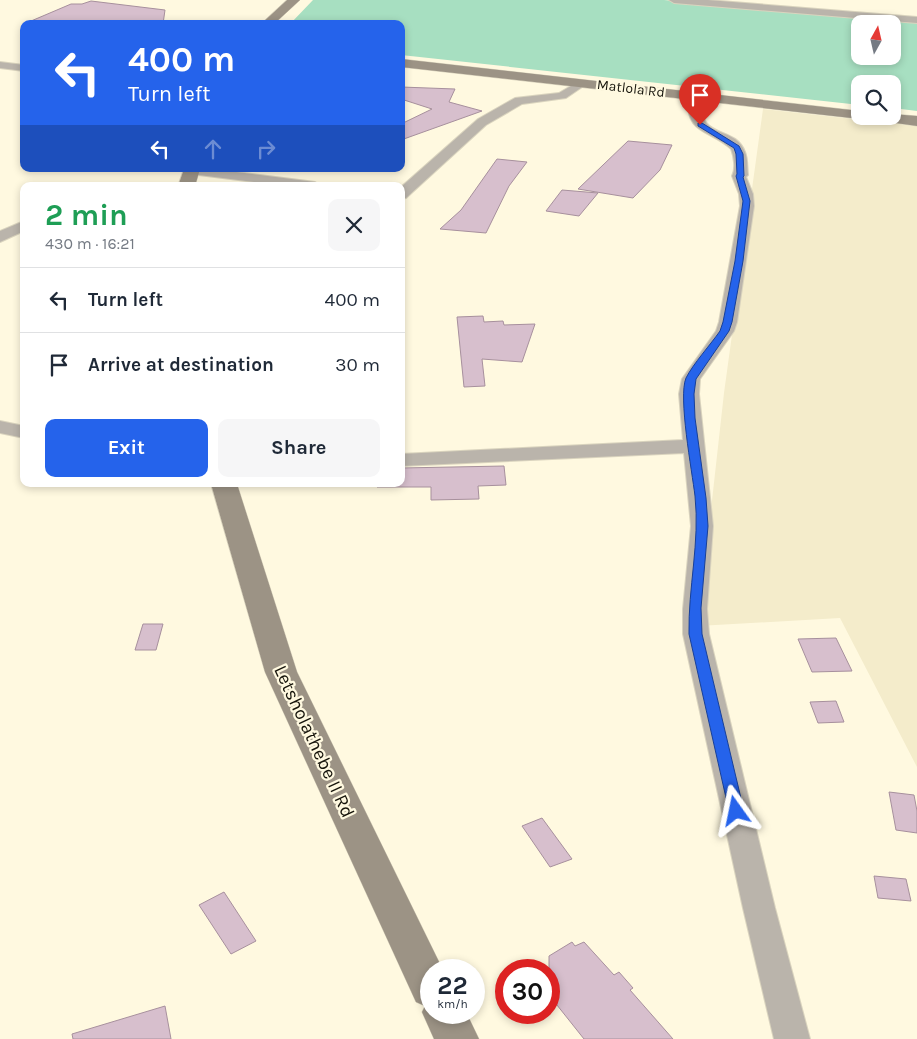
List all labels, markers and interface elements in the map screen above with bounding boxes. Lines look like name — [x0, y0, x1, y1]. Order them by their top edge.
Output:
north arrow — [851, 15, 901, 65]
map controls — [851, 15, 901, 125]
text: 400 m — [128, 39, 235, 80]
icon: left — [45, 40, 110, 105]
pin — [679, 74, 721, 125]
button: search — [851, 75, 901, 125]
street label: Matlola Rd — [596, 76, 666, 101]
text: Turn left — [128, 81, 211, 107]
icon: arrive — [686, 81, 714, 109]
icon: left — [146, 135, 174, 163]
icon: ahead — [199, 135, 227, 163]
icon: right — [252, 135, 280, 163]
text: 2 min — [45, 197, 128, 233]
button: close — [328, 199, 380, 251]
text: 430 m · 16:21 — [45, 234, 135, 253]
icon: left — [45, 286, 73, 314]
text: Turn left — [88, 289, 163, 311]
text: 400 m — [325, 289, 380, 311]
icon: arrive — [45, 351, 73, 379]
text: Arrive at destination — [88, 354, 274, 376]
text: 30 m — [335, 354, 380, 376]
button: Exit — [45, 419, 208, 477]
button: Share — [218, 419, 380, 477]
street label: Letsholathebe II Rd — [269, 662, 359, 821]
position arrow — [709, 784, 761, 836]
speed limit sign: 30 — [495, 959, 560, 1024]
text: 22 — [437, 971, 468, 1000]
text: km/h — [437, 997, 468, 1011]

